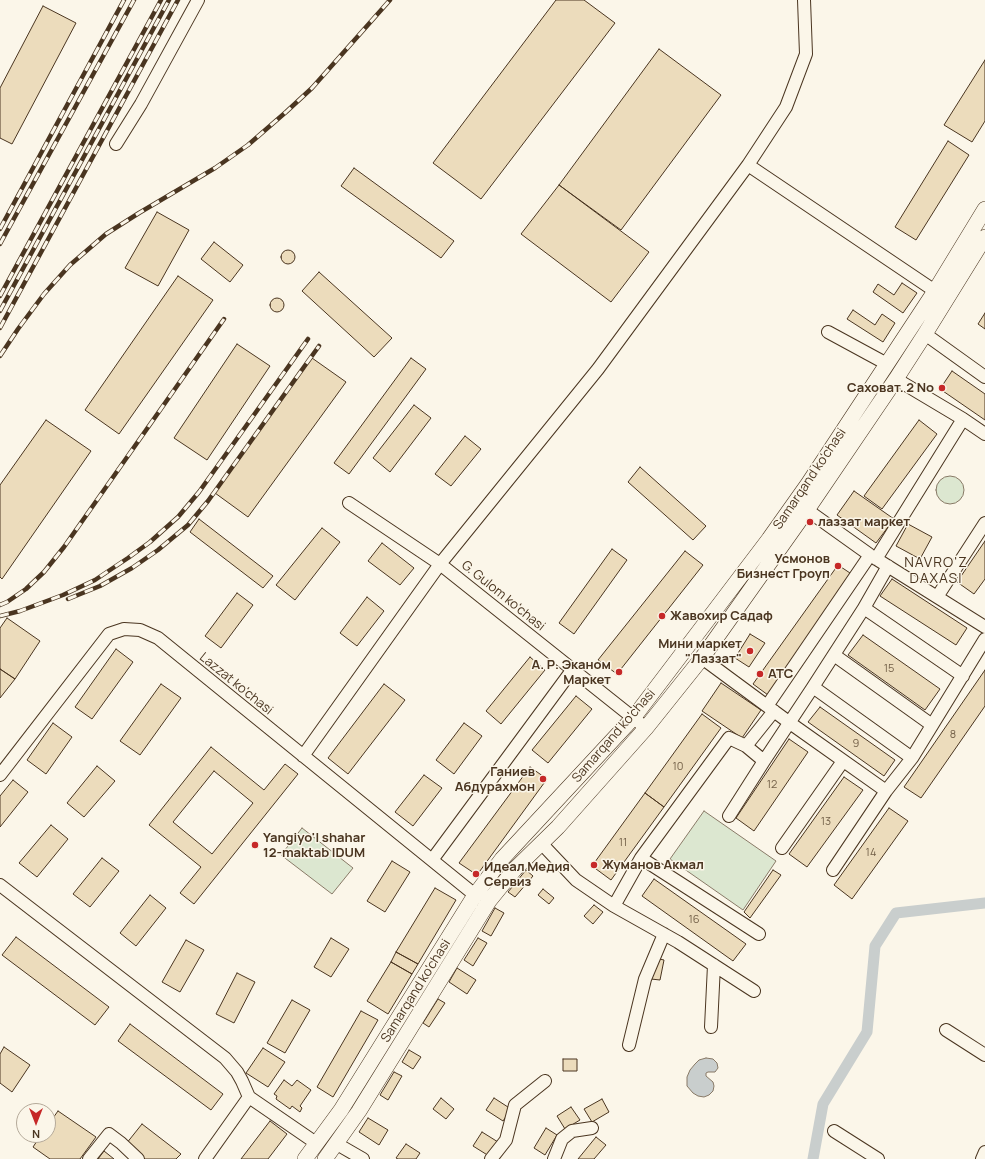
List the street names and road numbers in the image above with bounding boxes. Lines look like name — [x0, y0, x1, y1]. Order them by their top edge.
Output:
street label: Samarqand ko'chasi — [770, 425, 850, 533]
street label: G. Gulom ko'chasi — [458, 557, 548, 635]
street label: Lazzat ko'chasi — [196, 650, 276, 718]
street label: Samarqand ko'chasi — [569, 686, 659, 786]
street label: Samarqand ko'chasi — [378, 937, 454, 1045]

